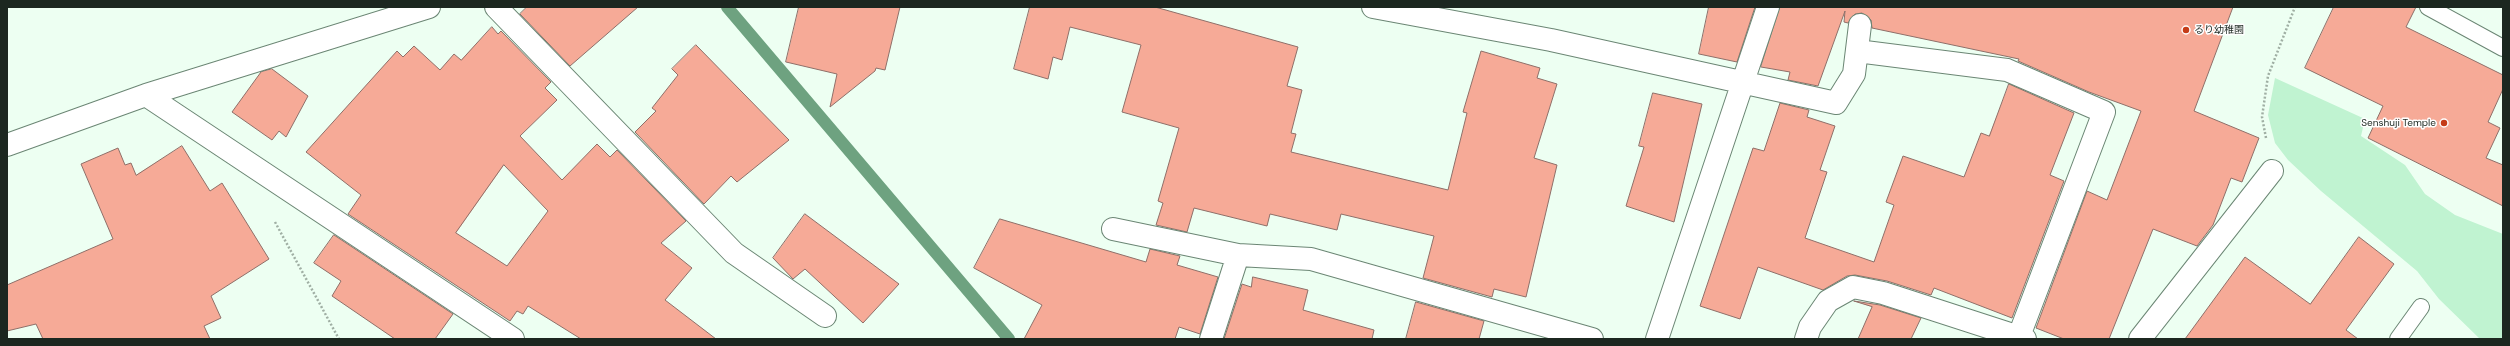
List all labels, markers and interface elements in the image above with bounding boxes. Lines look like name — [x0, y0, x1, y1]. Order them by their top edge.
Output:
place label: るり幼稚園 — [2194, 24, 2244, 36]
marker: るり幼稚園 — [2181, 25, 2191, 35]
place label: Senshuji Temple — [2361, 117, 2436, 129]
marker: Senshuji Temple — [2439, 118, 2449, 128]

